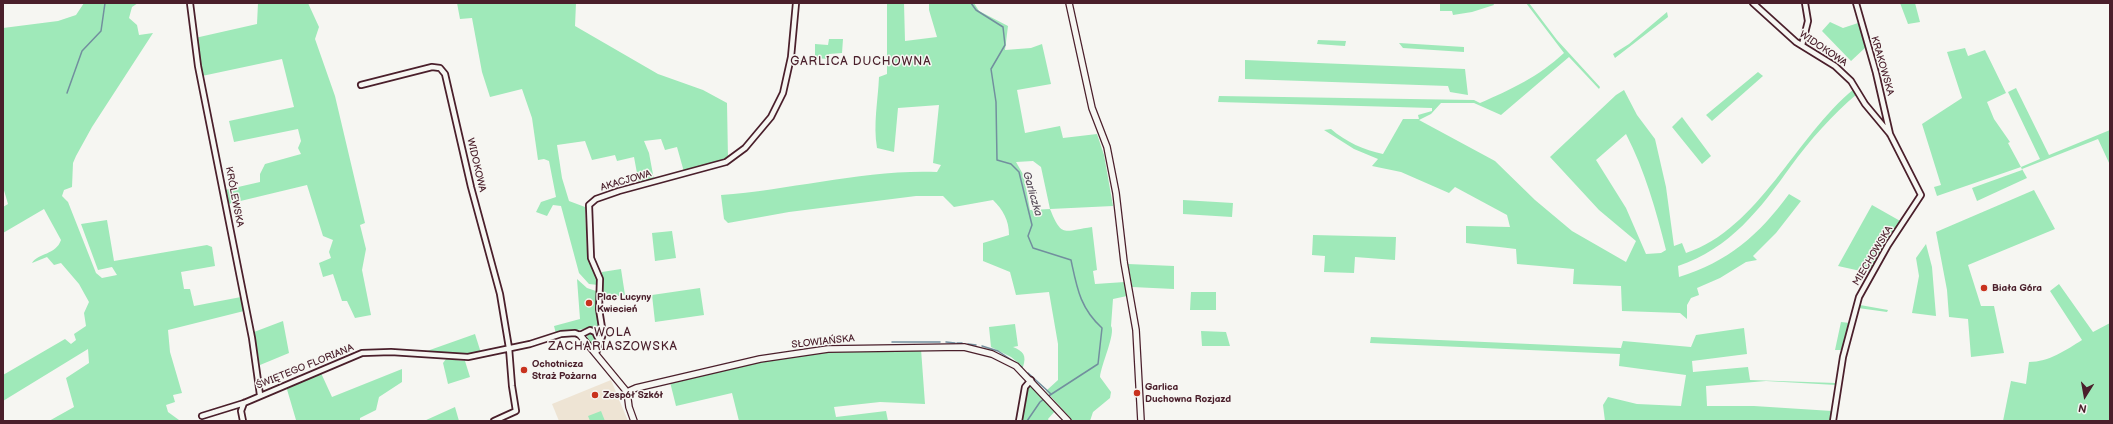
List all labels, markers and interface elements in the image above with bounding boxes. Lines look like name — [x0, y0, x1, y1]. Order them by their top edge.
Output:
street label: WIDOKOWA — [1797, 29, 1849, 69]
street label: KRAKOWSKA — [1868, 35, 1896, 97]
district label: GARLICA DUCHOWNA — [790, 55, 932, 69]
street label: WIDOKOWA — [464, 137, 488, 193]
street label: KRÓLEWSKA — [222, 166, 246, 228]
street label: AKACJOWA — [599, 168, 653, 194]
water label: Garliczka — [1019, 170, 1045, 218]
street label: MIECHOWSKA — [1850, 224, 1896, 288]
place label: Biała Góra — [1992, 282, 2042, 294]
marker: Biała Góra — [1979, 283, 1989, 293]
place label: Plac Lucyny Kwiecień — [597, 291, 651, 314]
marker: Plac Lucyny Kwiecień — [584, 298, 594, 308]
district label: WOLA ZACHARIASZOWSKA — [548, 326, 678, 354]
street label: SŁOWIAŃSKA — [791, 333, 855, 351]
street label: ŚWIĘTEGO FLORIANA — [254, 342, 356, 392]
place label: Ochotnicza Straż Pożarna — [532, 358, 597, 382]
marker: Ochotnicza Straż Pożarna — [519, 365, 529, 375]
north arrow — [2065, 376, 2105, 416]
place label: Garlica Duchowna Rozjazd — [1145, 381, 1231, 404]
marker: Garlica Duchowna Rozjazd — [1132, 388, 1142, 398]
place label: Zespół Szkół — [603, 389, 663, 401]
marker: Zespół Szkół — [590, 390, 600, 400]
text: N — [2077, 401, 2088, 415]

